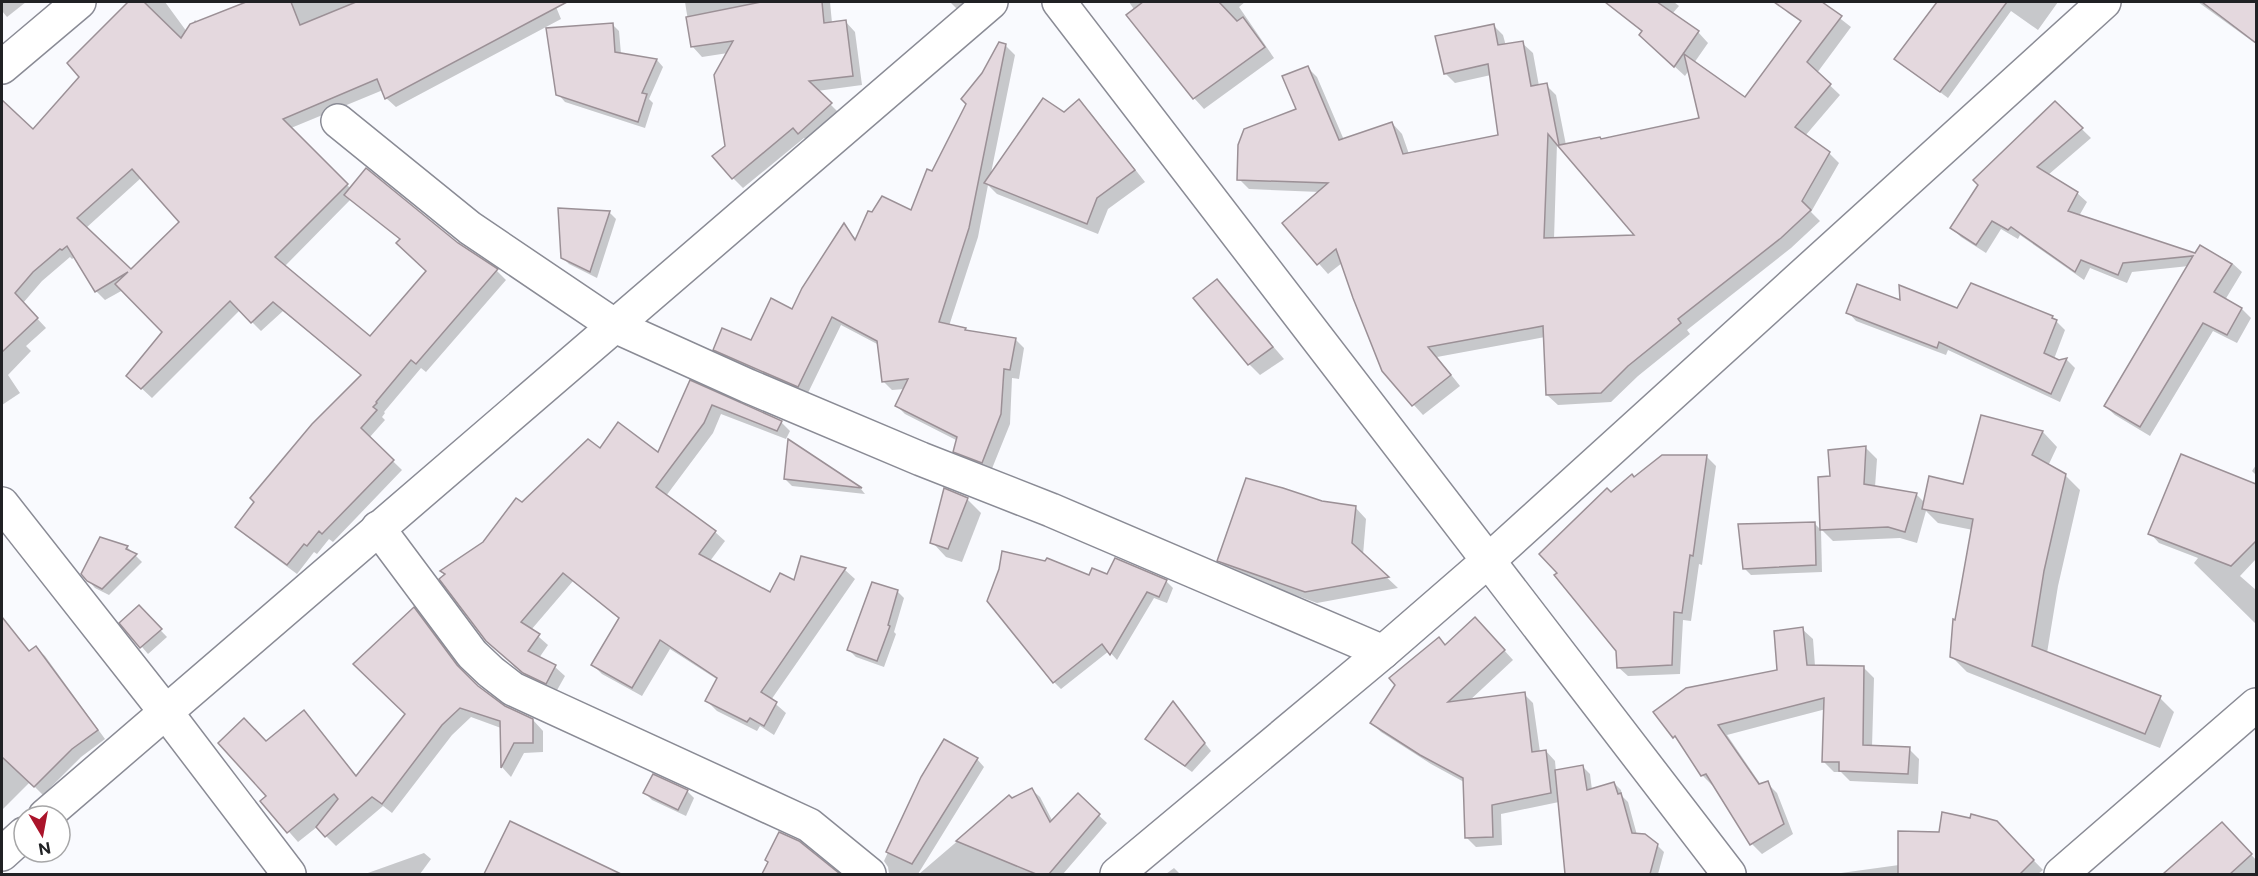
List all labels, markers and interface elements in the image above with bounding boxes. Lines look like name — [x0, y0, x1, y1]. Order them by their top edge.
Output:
north arrow — [12, 804, 72, 864]
text: N — [37, 838, 52, 859]

